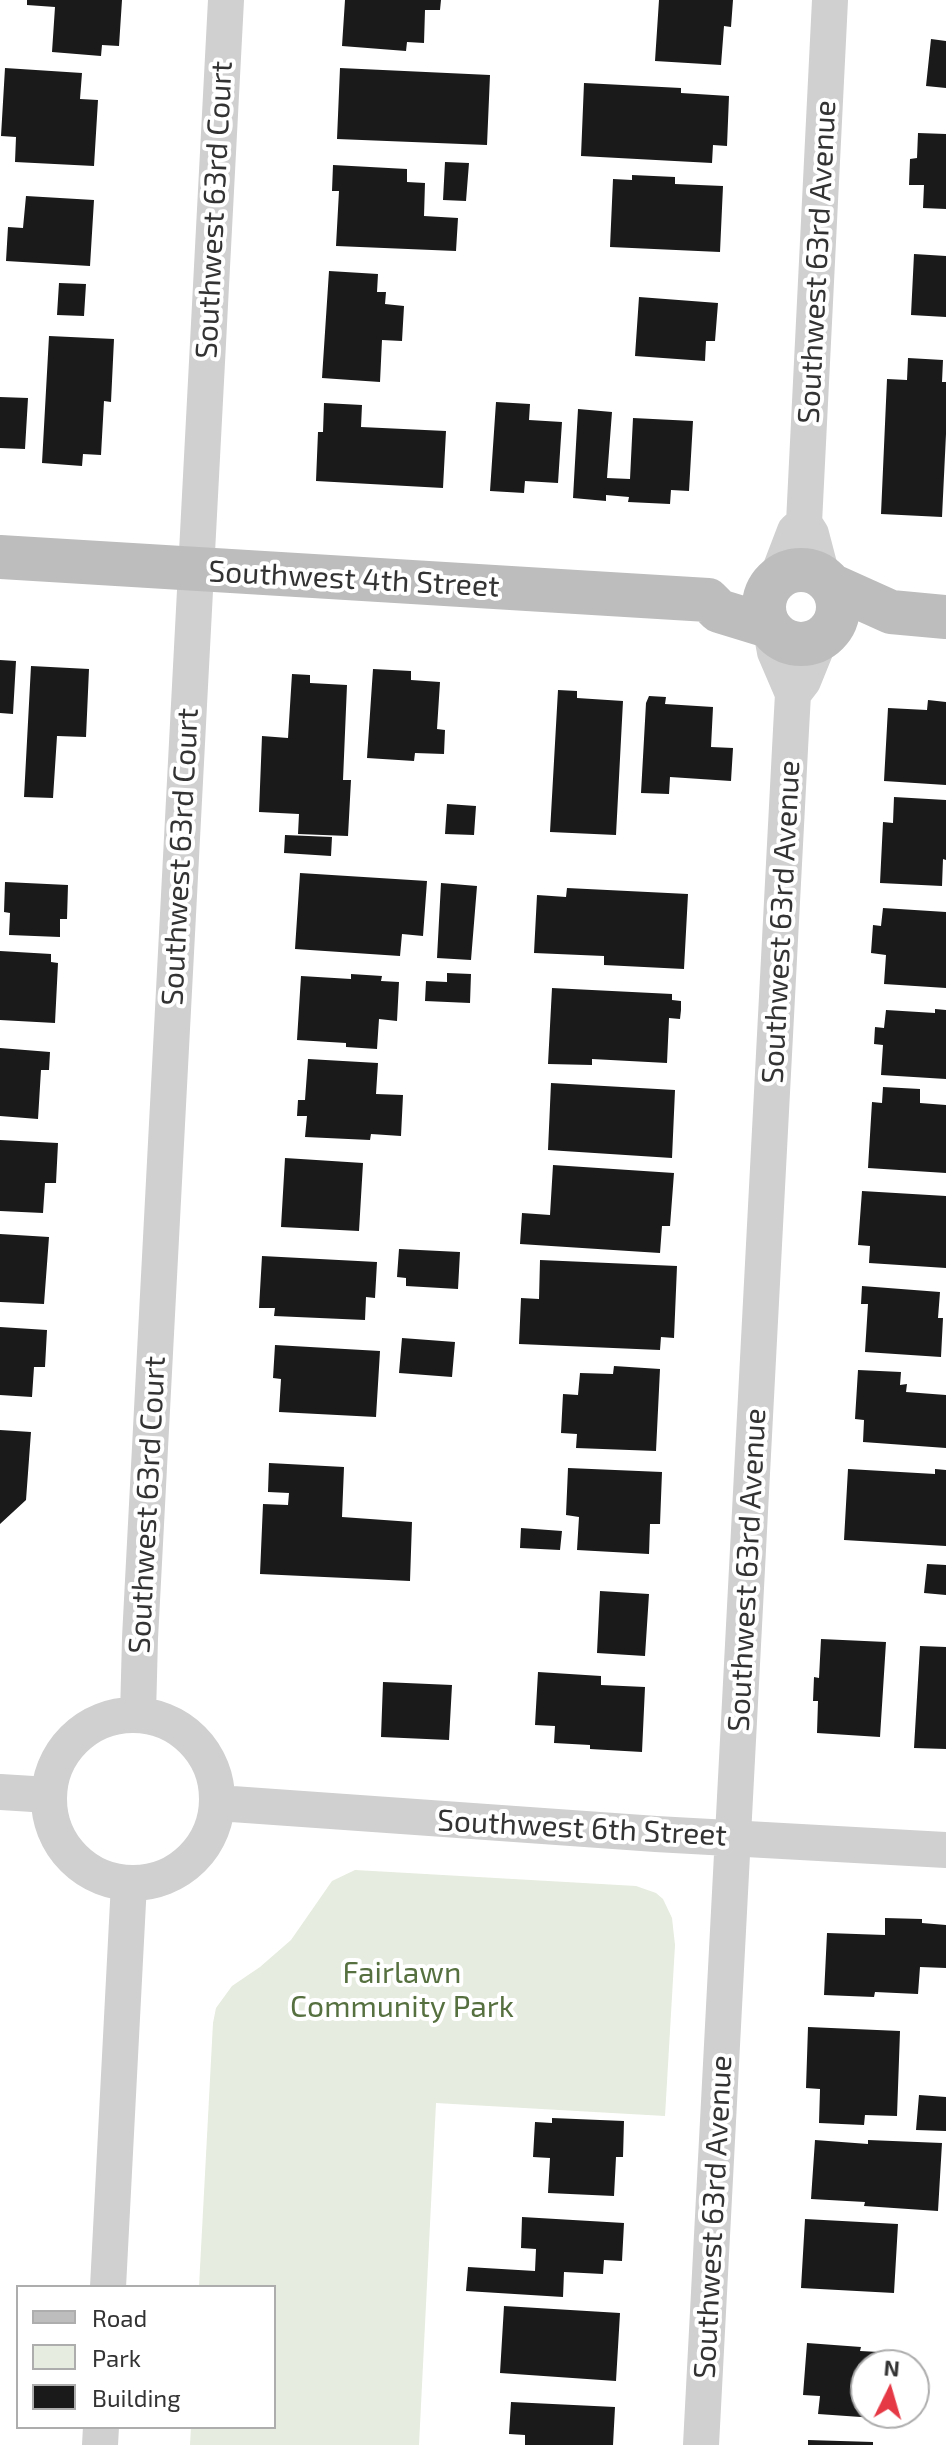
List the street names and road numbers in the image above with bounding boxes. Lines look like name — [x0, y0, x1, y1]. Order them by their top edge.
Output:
street label: Southwest 63rd Court — [188, 60, 240, 360]
street label: Southwest 63rd Avenue — [791, 99, 843, 425]
street label: Southwest 4th Street — [208, 553, 500, 605]
street label: Southwest 63rd Court — [154, 707, 206, 1007]
street label: Southwest 63rd Avenue — [755, 759, 807, 1085]
street label: Southwest 63rd Court — [121, 1355, 173, 1655]
street label: Southwest 63rd Avenue — [721, 1407, 773, 1733]
street label: Southwest 6th Street — [436, 1802, 728, 1854]
street label: Southwest 63rd Avenue — [687, 2054, 739, 2380]

